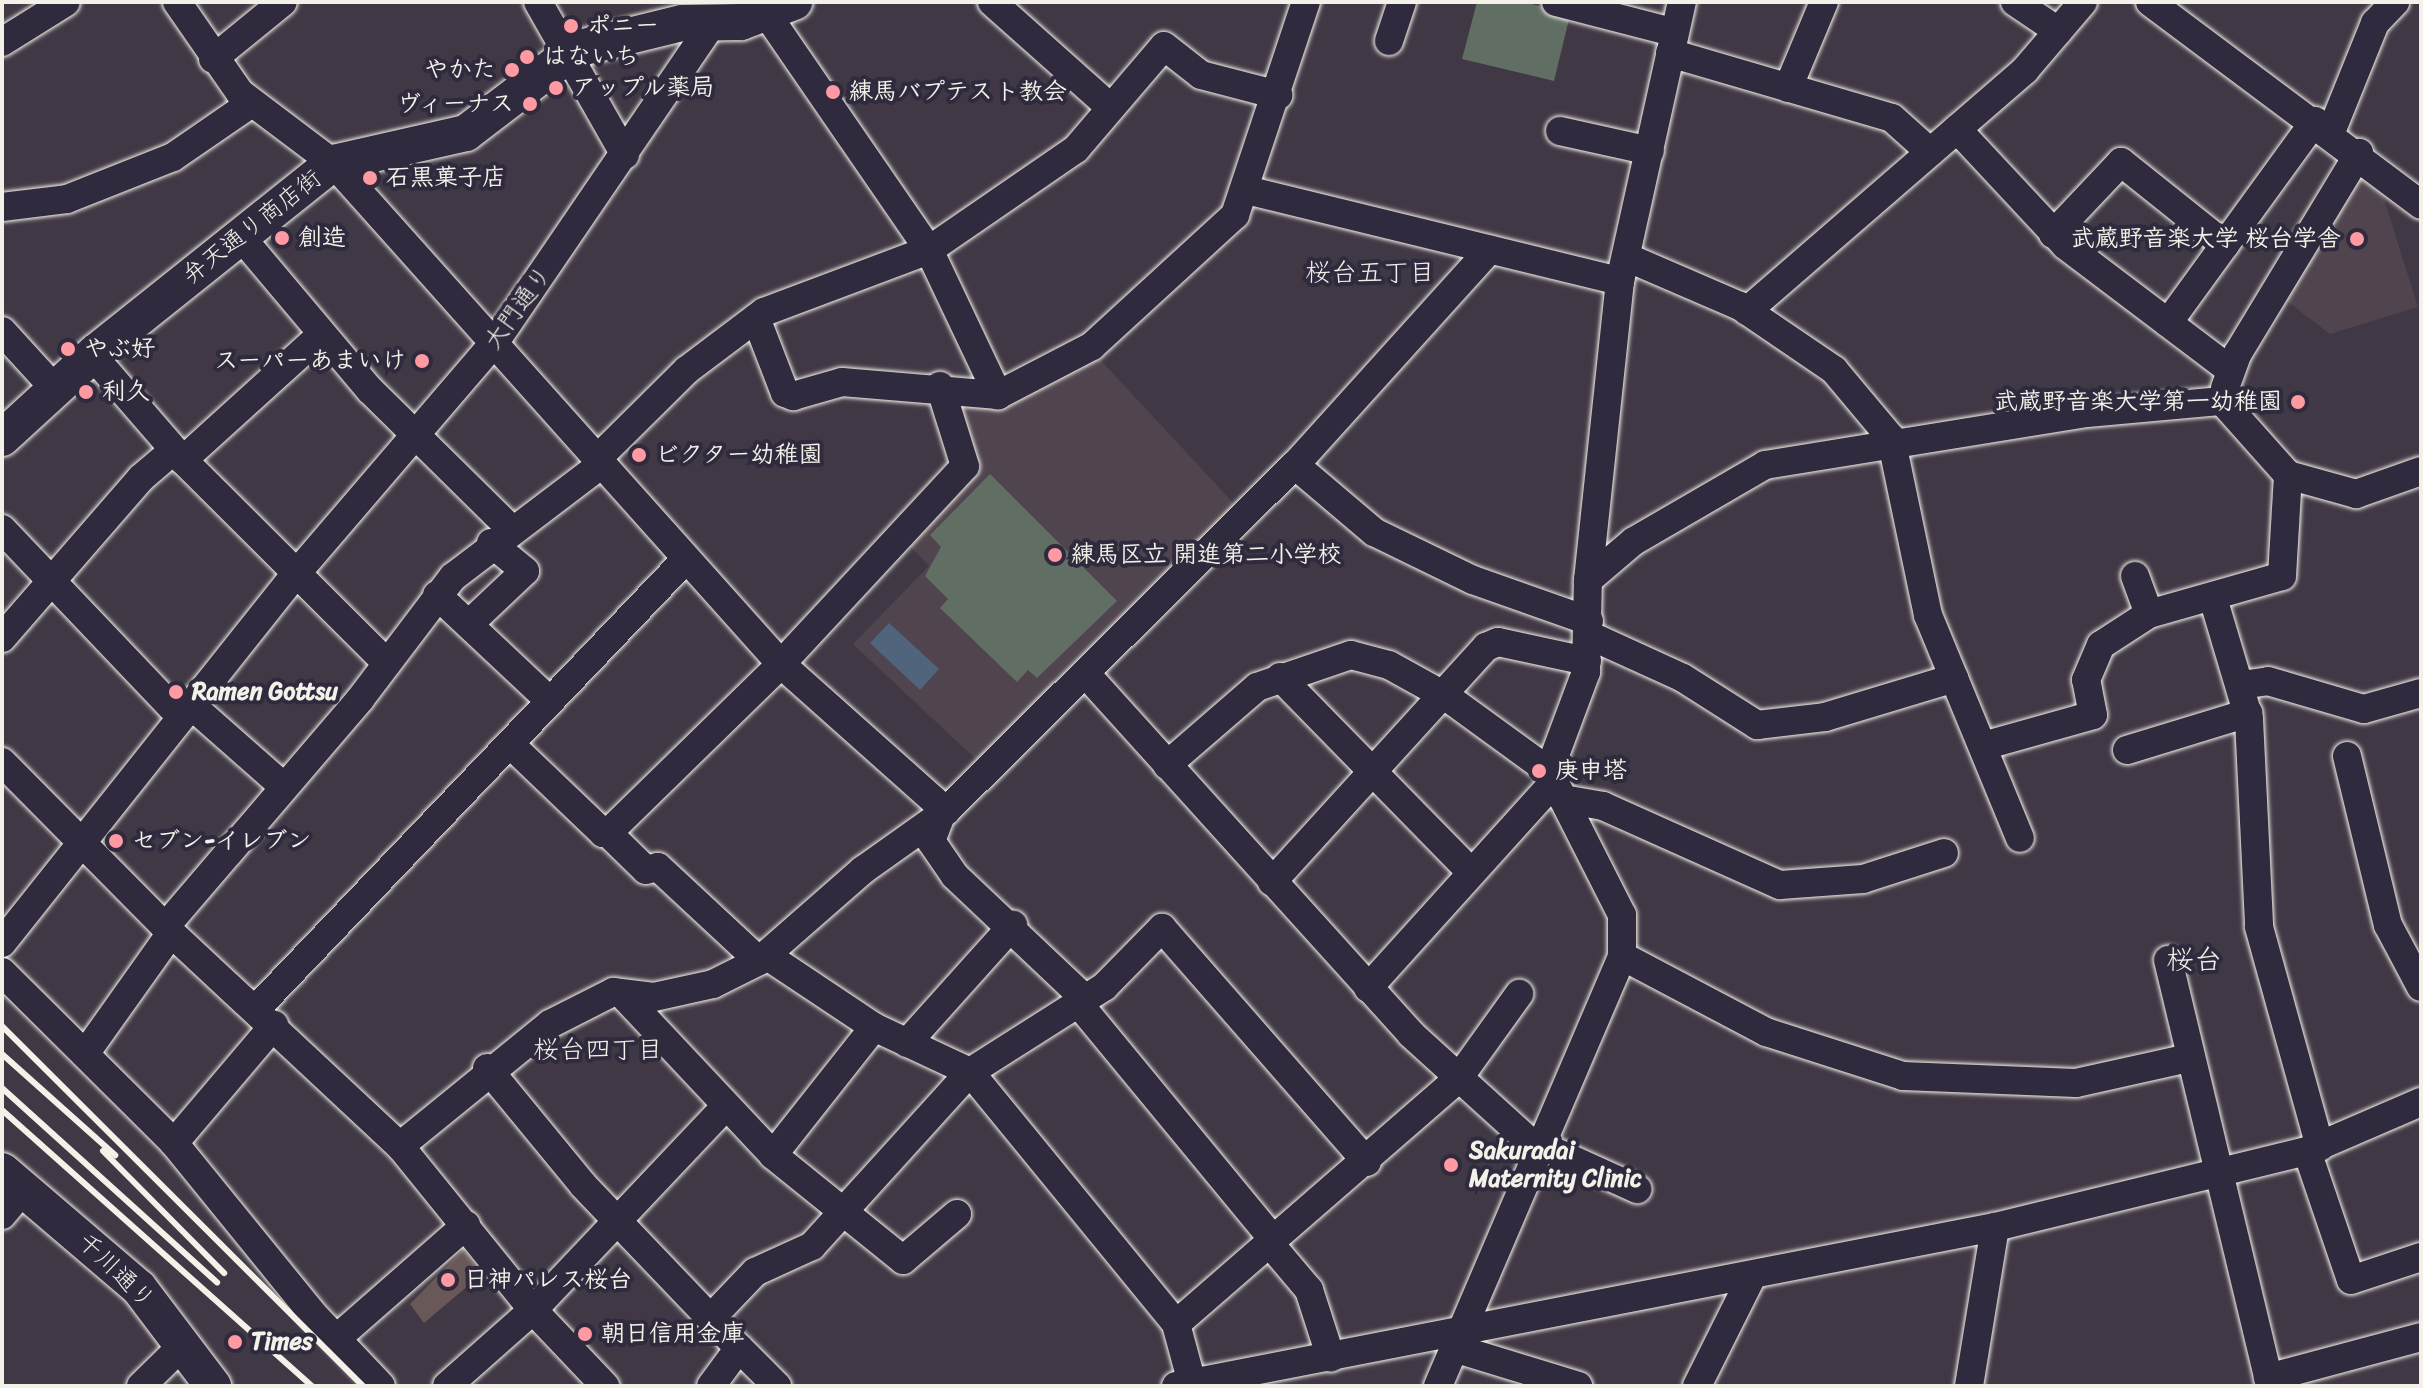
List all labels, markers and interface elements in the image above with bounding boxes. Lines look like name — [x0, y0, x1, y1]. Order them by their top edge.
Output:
place label: ポニー — [587, 12, 659, 40]
marker: ポニー — [562, 17, 580, 35]
place label: はないち — [543, 43, 639, 71]
marker: はないち — [518, 48, 536, 66]
place label: やかた — [424, 56, 496, 84]
marker: やかた — [503, 61, 521, 79]
place label: アップル薬局 — [572, 74, 716, 102]
place label: 練馬バプテスト教会 — [849, 78, 1065, 106]
marker: アップル薬局 — [547, 79, 565, 97]
marker: 練馬バプテスト教会 — [824, 83, 842, 101]
place label: ヴィーナス — [394, 90, 514, 118]
marker: ヴィーナス — [521, 95, 539, 113]
street label: 弁天通り商店街 — [177, 164, 327, 290]
place label: 石黒菓子店 — [386, 164, 506, 192]
marker: 石黒菓子店 — [361, 169, 379, 187]
place label: 創造 — [298, 224, 346, 252]
place label: 武蔵野音楽大学 桜台学舎 — [2071, 225, 2341, 253]
marker: 創造 — [273, 229, 291, 247]
marker: 武蔵野音楽大学 桜台学舎 — [2348, 230, 2366, 248]
district label: 桜台五丁目 — [1305, 257, 1435, 289]
street label: 大門通り — [478, 261, 558, 355]
place label: やぶ好 — [84, 335, 156, 363]
marker: やぶ好 — [59, 340, 77, 358]
place label: スーパーあまいけ — [215, 347, 406, 375]
marker: スーパーあまいけ — [413, 352, 431, 370]
place label: 利久 — [102, 378, 150, 406]
marker: 利久 — [77, 383, 95, 401]
place label: 武蔵野音楽大学第一幼稚園 — [1994, 388, 2282, 416]
marker: 武蔵野音楽大学第一幼稚園 — [2289, 393, 2307, 411]
place label: ビクター幼稚園 — [655, 441, 823, 469]
marker: ビクター幼稚園 — [630, 446, 648, 464]
place label: 練馬区立 開進第二小学校 — [1071, 541, 1341, 569]
marker: 練馬区立 開進第二小学校 — [1046, 546, 1064, 564]
place label: Ramen Gottsu — [192, 678, 339, 706]
marker: Ramen Gottsu — [167, 683, 185, 701]
place label: 庚申塔 — [1555, 757, 1627, 785]
marker: 庚申塔 — [1530, 762, 1548, 780]
place label: セブン-イレブン — [132, 827, 311, 855]
marker: セブン-イレブン — [107, 832, 125, 850]
district label: 桜台 — [2166, 943, 2222, 977]
district label: 桜台四丁目 — [533, 1034, 663, 1066]
place label: Sakuradai Maternity Clinic — [1469, 1137, 1642, 1193]
marker: Sakuradai Maternity Clinic — [1440, 1154, 1462, 1176]
street label: 千川通り — [71, 1227, 161, 1315]
place label: 日神パレス桜台 — [464, 1266, 632, 1294]
marker: 日神パレス桜台 — [439, 1271, 457, 1289]
place label: 朝日信用金庫 — [601, 1320, 745, 1348]
marker: 朝日信用金庫 — [576, 1325, 594, 1343]
place label: Times — [251, 1328, 313, 1356]
marker: Times — [226, 1333, 244, 1351]

